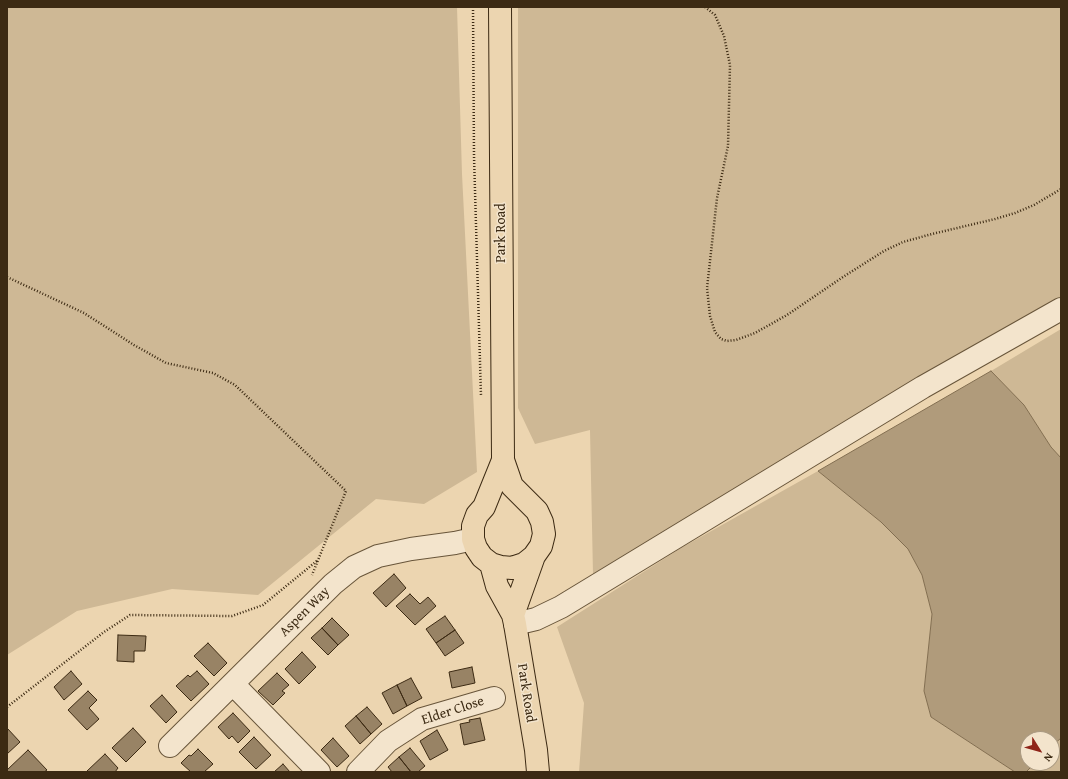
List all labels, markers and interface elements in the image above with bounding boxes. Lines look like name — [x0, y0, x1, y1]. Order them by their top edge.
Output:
street label: Park Road — [493, 203, 509, 263]
street label: Aspen Way — [276, 583, 334, 641]
street label: Park Road — [513, 662, 539, 724]
street label: Elder Close — [420, 693, 486, 729]
north arrow — [1020, 731, 1060, 771]
text: N — [1040, 750, 1057, 765]

